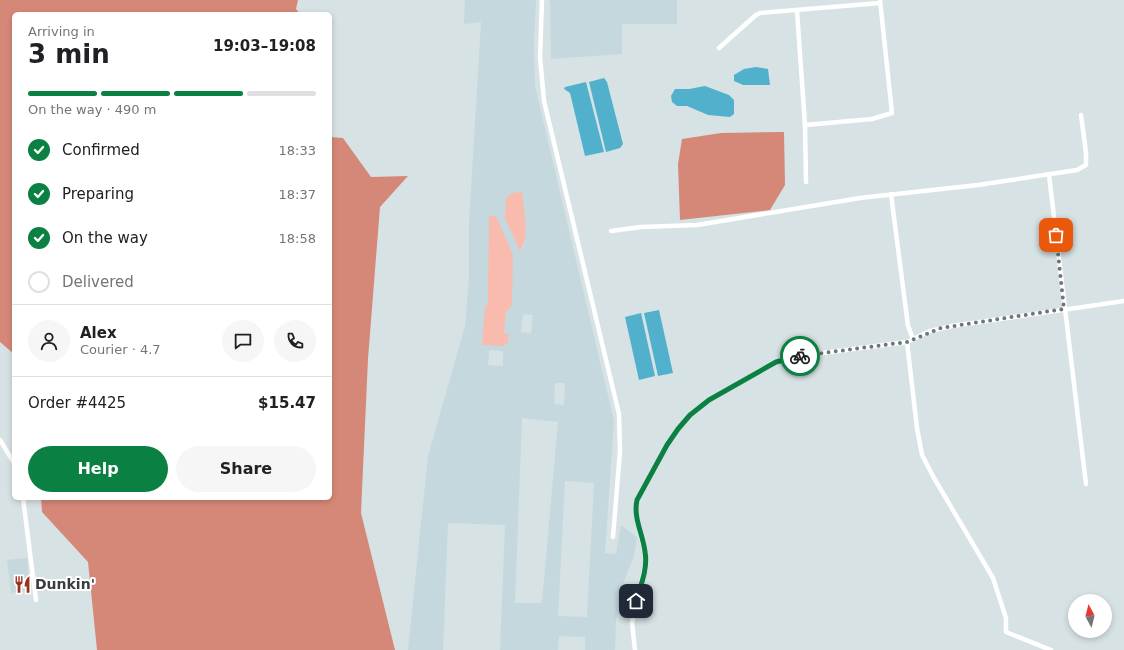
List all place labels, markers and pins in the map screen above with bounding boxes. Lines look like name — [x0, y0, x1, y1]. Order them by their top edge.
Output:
pin — [1039, 218, 1073, 252]
restaurant icon: Dunkin' — [12, 574, 32, 594]
place label: Dunkin' — [35, 576, 95, 592]
pin — [619, 584, 653, 618]

